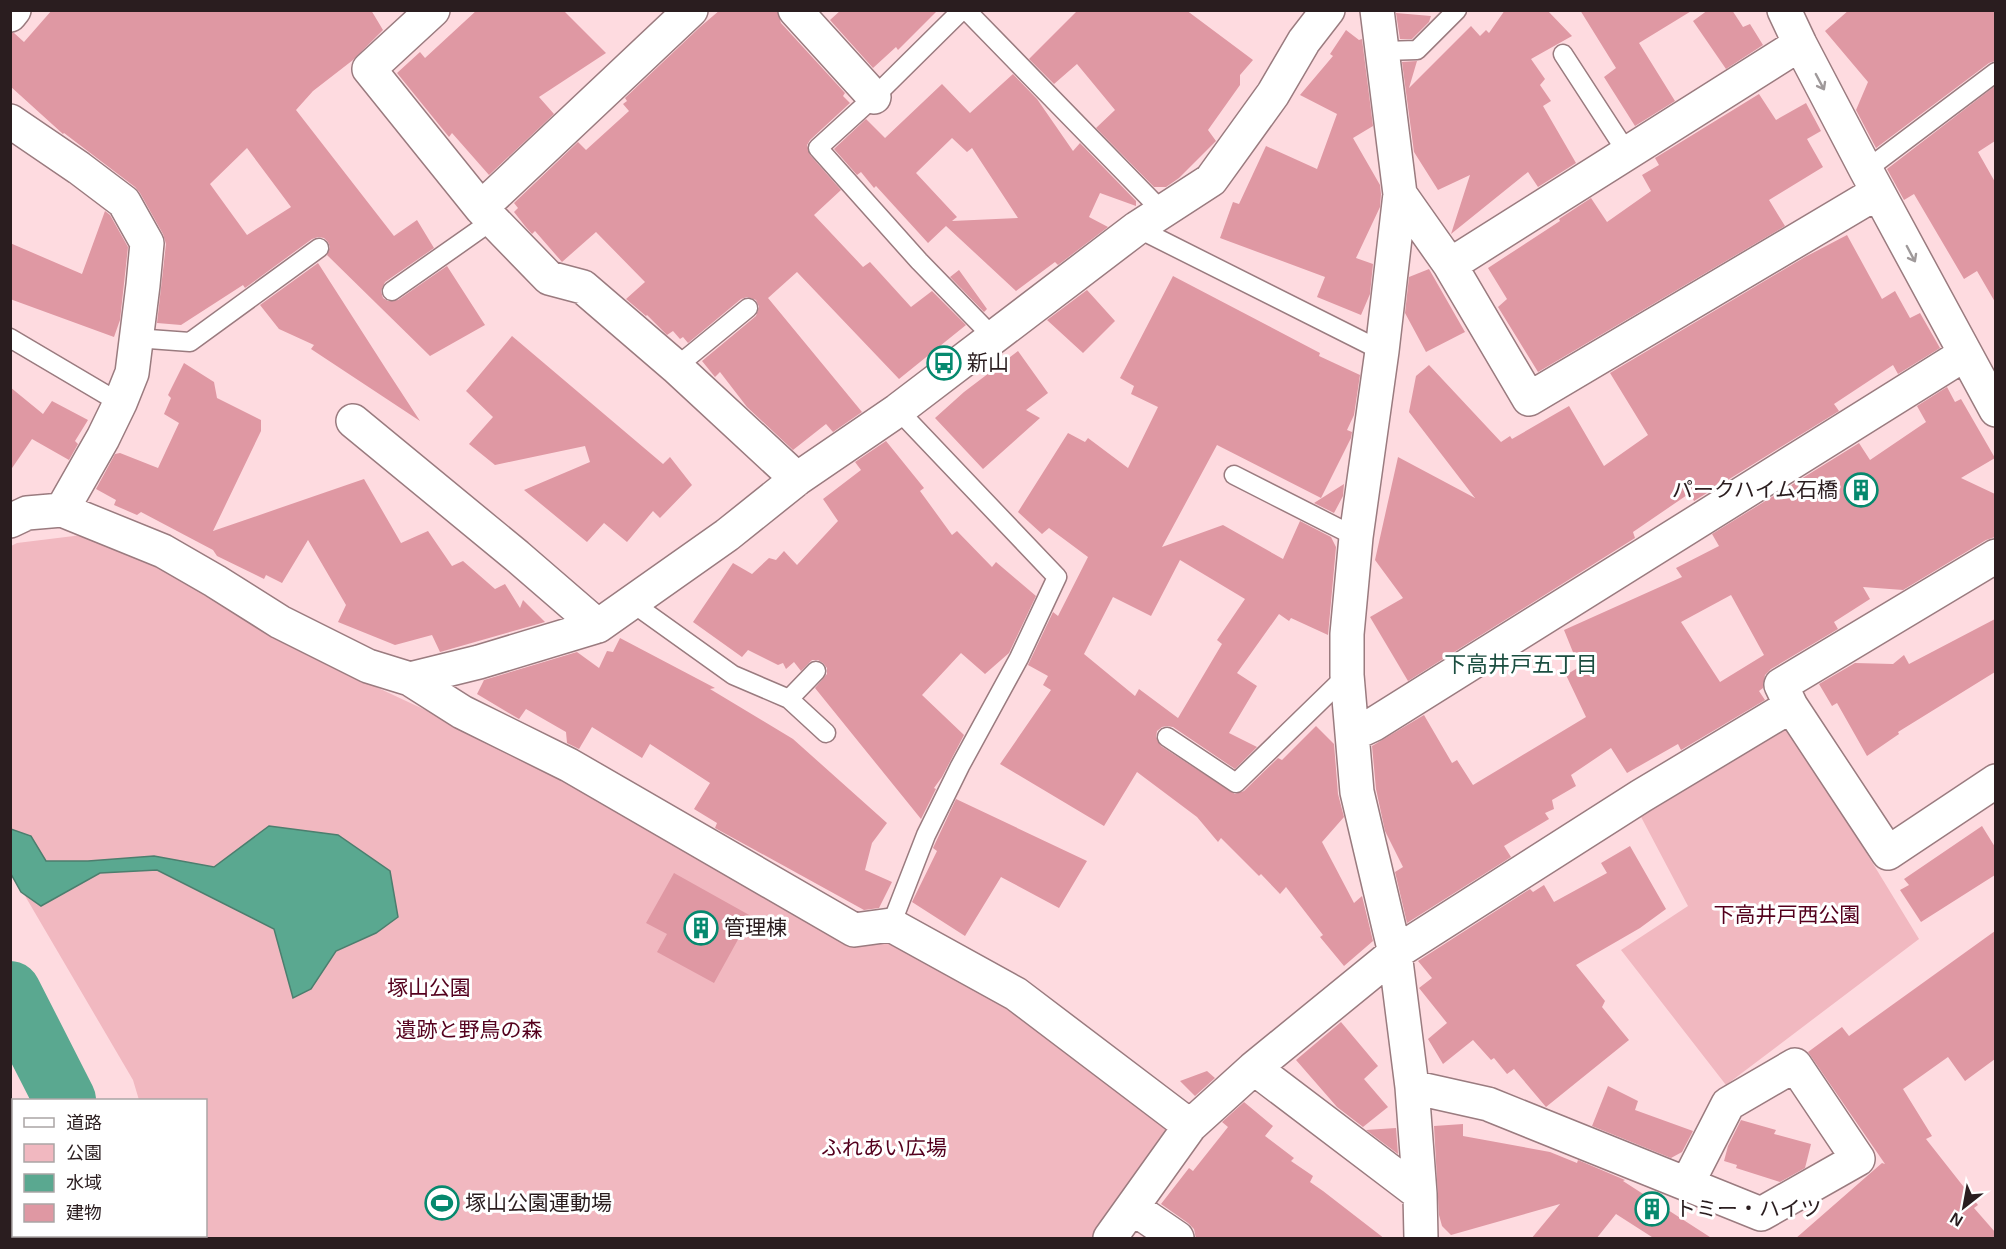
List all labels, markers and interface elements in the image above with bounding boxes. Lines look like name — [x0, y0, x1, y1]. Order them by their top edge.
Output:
one-way arrow — [1815, 72, 1826, 90]
one-way arrow — [1905, 245, 1917, 262]
bus stop icon: 新山 — [926, 345, 962, 381]
place label: 新山 — [967, 351, 1009, 374]
building icon: パークハイム石橋 — [1843, 472, 1879, 508]
place label: パークハイム石橋 — [1672, 478, 1838, 501]
district label: 下高井戸五丁目 — [1444, 652, 1598, 677]
park label: 下高井戸西公園 — [1714, 903, 1861, 926]
building icon: 管理棟 — [683, 910, 719, 946]
place label: 管理棟 — [724, 916, 787, 939]
park label: 塚山公園 — [387, 976, 471, 999]
park label: 遺跡と野鳥の森 — [396, 1018, 543, 1041]
legend — [12, 1099, 207, 1237]
text: 道路 — [66, 1113, 102, 1133]
park label: ふれあい広場 — [821, 1136, 947, 1159]
text: 公園 — [66, 1143, 102, 1163]
text: 水域 — [66, 1173, 102, 1193]
north arrow — [1934, 1177, 1994, 1237]
sports icon: 塚山公園運動場 — [424, 1185, 460, 1221]
place label: 塚山公園運動場 — [465, 1191, 612, 1214]
building icon: トミー・ハイツ — [1634, 1191, 1670, 1227]
place label: トミー・ハイツ — [1675, 1197, 1822, 1220]
text: 建物 — [66, 1203, 102, 1223]
text: N — [1947, 1209, 1966, 1230]

